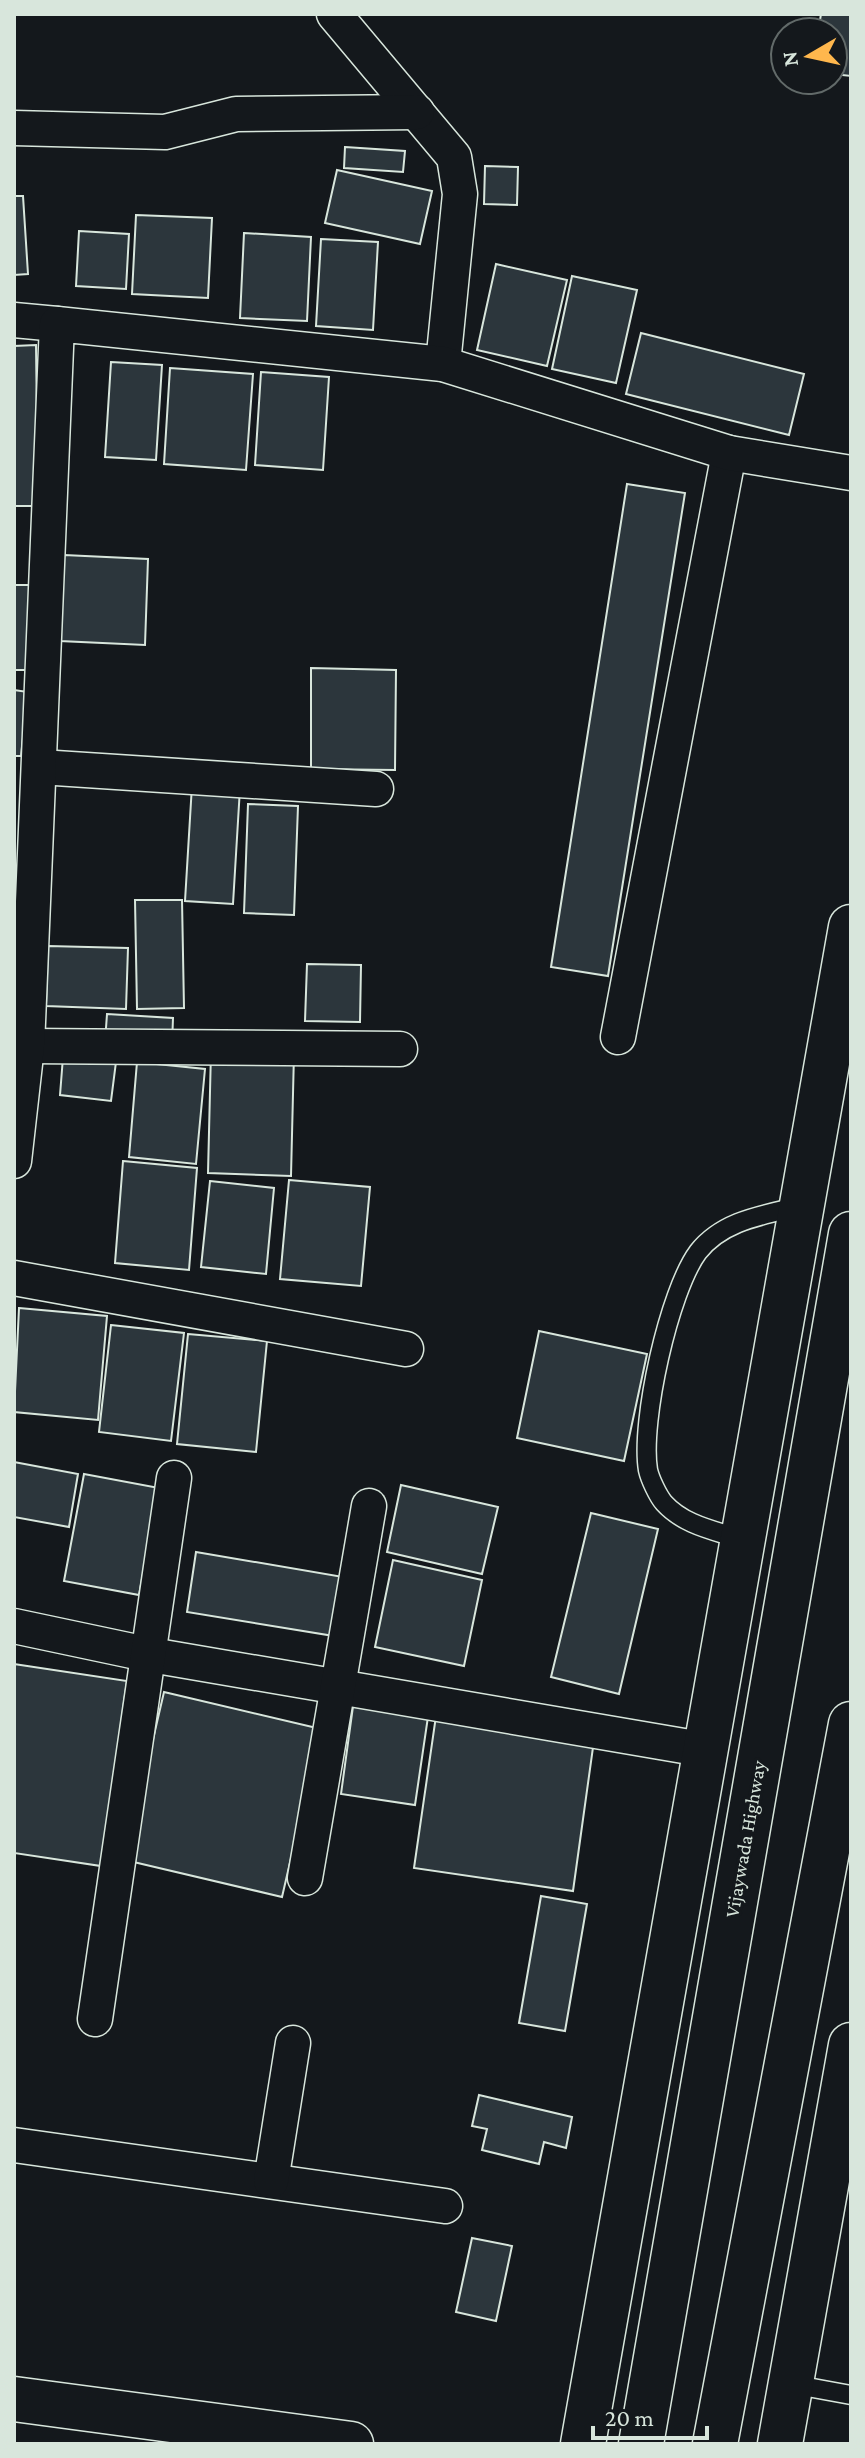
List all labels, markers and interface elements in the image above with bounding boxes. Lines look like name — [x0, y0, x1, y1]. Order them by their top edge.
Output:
north arrow — [769, 16, 849, 96]
text: N — [776, 50, 803, 68]
street label: Vijaywada Highway — [720, 1758, 771, 1919]
scale bar — [593, 2390, 707, 2440]
text: 20 m — [605, 2404, 654, 2431]

